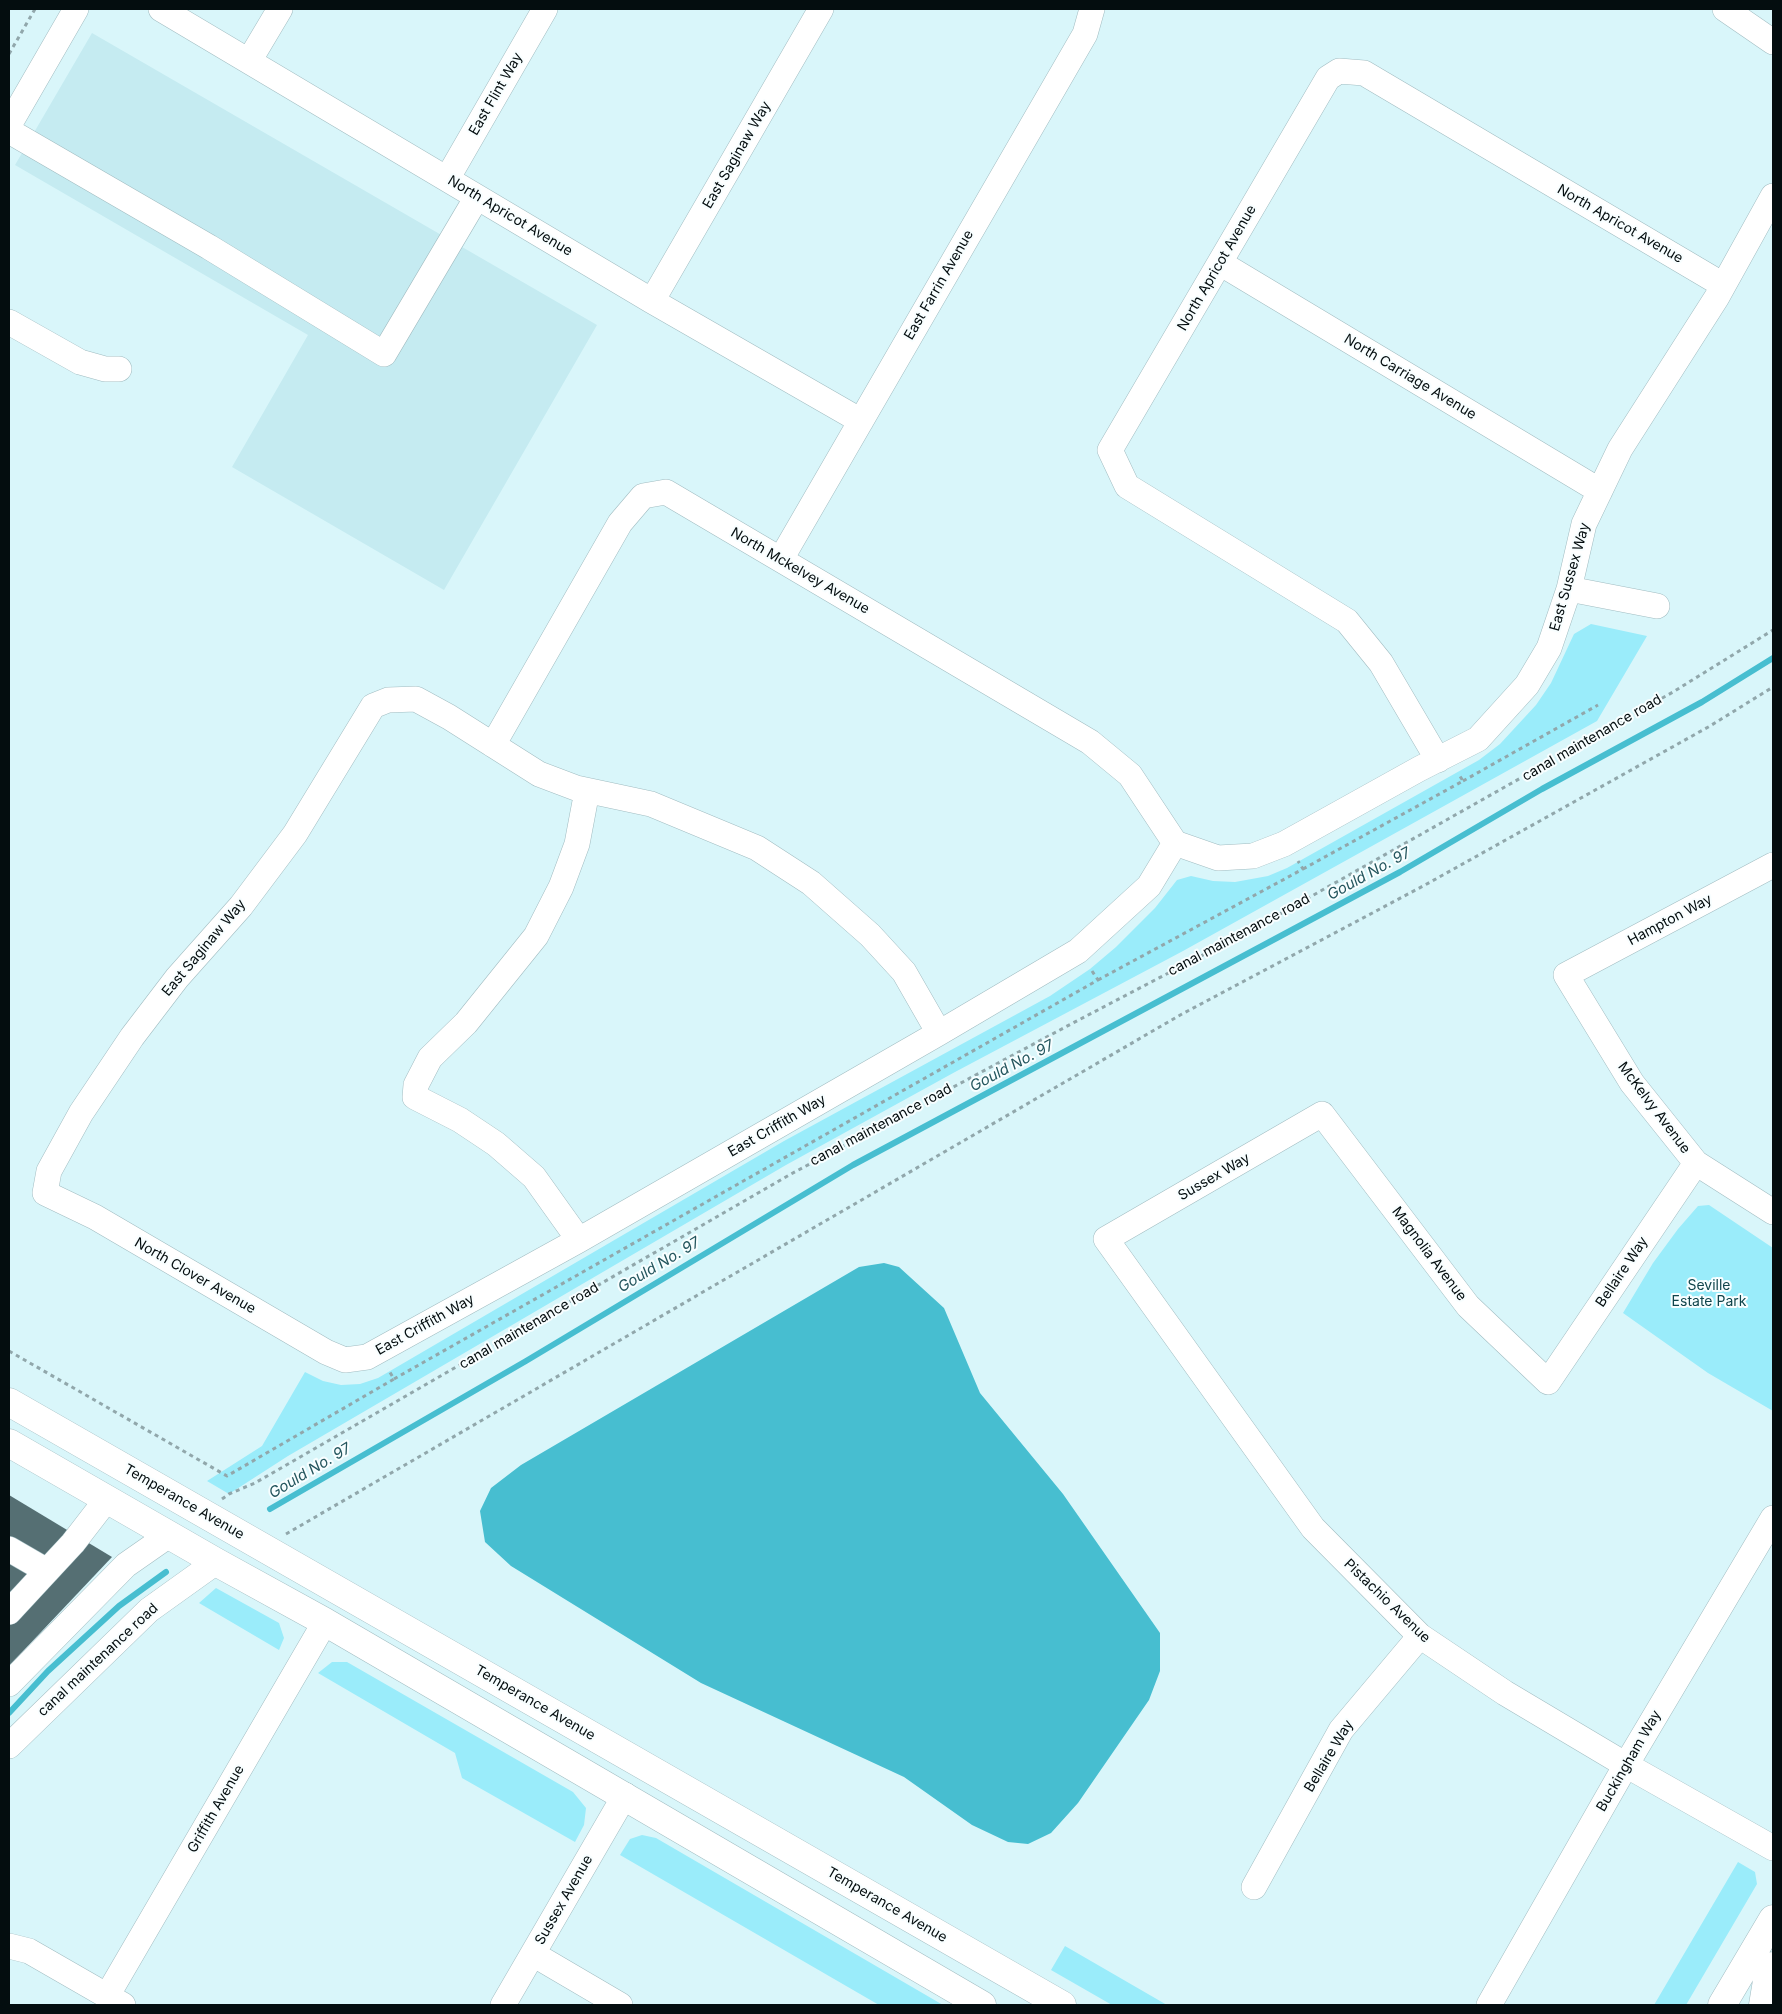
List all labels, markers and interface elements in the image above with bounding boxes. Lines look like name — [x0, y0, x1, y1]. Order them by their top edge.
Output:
street label: East Flint Way — [466, 50, 526, 138]
street label: East Saginaw Way — [699, 98, 775, 212]
street label: North Apricot Avenue — [445, 172, 575, 260]
street label: North Apricot Avenue — [1554, 181, 1686, 267]
street label: North Apricot Avenue — [1174, 202, 1260, 334]
street label: East Farrin Avenue — [901, 227, 977, 343]
street label: North Carriage Avenue — [1341, 331, 1479, 423]
street label: East Sussex Way — [1546, 521, 1594, 633]
street label: North Mckelvey Avenue — [728, 524, 872, 618]
street label: canal maintenance road — [1519, 691, 1665, 785]
water label: Gould No. 97 — [1324, 844, 1414, 904]
street label: canal maintenance road — [1165, 890, 1313, 980]
street label: Hampton Way — [1625, 891, 1715, 949]
street label: East Saginaw Way — [159, 896, 249, 1000]
water label: Gould No. 97 — [967, 1036, 1057, 1096]
street label: McKelvy Avenue — [1614, 1059, 1694, 1157]
street label: canal maintenance road — [807, 1080, 955, 1170]
street label: East Criffith Way — [725, 1091, 829, 1161]
street label: Sussex Way — [1175, 1150, 1253, 1204]
street label: Magnolia Avenue — [1388, 1204, 1470, 1304]
water label: Gould No. 97 — [615, 1233, 703, 1297]
street label: North Clover Avenue — [131, 1234, 259, 1318]
street label: Bellaire Way — [1592, 1234, 1652, 1310]
park label: Seville Estate Park — [1672, 1278, 1746, 1310]
street label: canal maintenance road — [456, 1279, 602, 1373]
street label: East Criffith Way — [373, 1291, 477, 1359]
water label: Gould No. 97 — [266, 1439, 354, 1503]
street label: Temperance Avenue — [121, 1461, 247, 1543]
street label: Pistachio Avenue — [1340, 1556, 1434, 1646]
street label: canal maintenance road — [34, 1600, 162, 1720]
street label: Temperance Avenue — [472, 1662, 598, 1744]
street label: Buckingham Way — [1593, 1707, 1665, 1815]
street label: Bellaire Way — [1301, 1717, 1357, 1795]
street label: Griffith Avenue — [184, 1762, 248, 1856]
street label: Sussex Avenue — [532, 1852, 596, 1948]
street label: Temperance Avenue — [824, 1864, 950, 1946]

